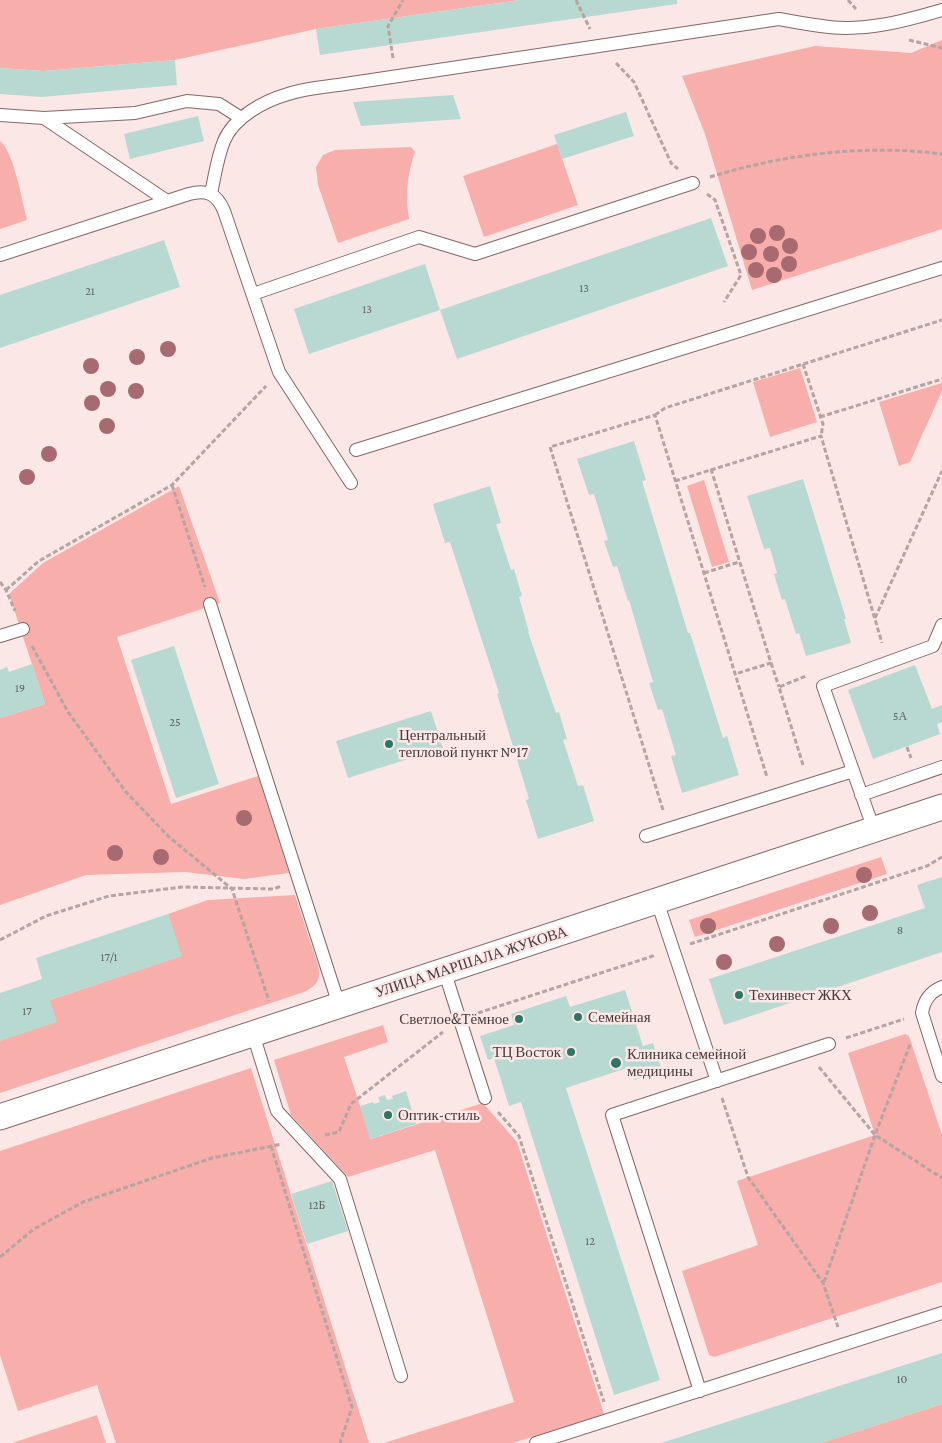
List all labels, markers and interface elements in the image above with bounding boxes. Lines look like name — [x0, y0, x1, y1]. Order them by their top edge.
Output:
house number: 13 — [579, 281, 589, 295]
house number: 21 — [85, 284, 95, 298]
house number: 13 — [362, 302, 372, 316]
house number: 19 — [15, 681, 25, 695]
house number: 5А — [893, 709, 907, 723]
house number: 25 — [169, 715, 181, 729]
place label: Центральный тепловой пункт №17 — [399, 726, 528, 761]
marker: Центральный тепловой пункт №17 — [383, 738, 395, 750]
street label: УЛИЦА МАРШАЛА ЖУКОВА — [373, 922, 569, 1002]
house number: 8 — [897, 923, 903, 937]
house number: 17/1 — [101, 950, 117, 964]
place label: Техинвест ЖКХ — [749, 986, 852, 1004]
marker: Техинвест ЖКХ — [733, 989, 745, 1001]
house number: 17 — [22, 1004, 32, 1018]
place label: Семейная — [588, 1008, 651, 1026]
place label: Светлое&Тёмное — [399, 1010, 509, 1028]
marker: Семейная — [572, 1011, 584, 1023]
marker: Светлое&Тёмное — [513, 1013, 525, 1025]
place label: ТЦ Восток — [493, 1043, 561, 1061]
place label: Клиника семейной медицины — [627, 1045, 746, 1080]
marker: ТЦ Восток — [565, 1046, 577, 1058]
marker: Клиника семейной медицины — [609, 1056, 623, 1070]
place label: Оптик-стиль — [398, 1106, 480, 1124]
marker: Оптик-стиль — [382, 1109, 394, 1121]
house number: 12Б — [309, 1198, 325, 1212]
house number: 12 — [585, 1234, 595, 1248]
house number: 10 — [897, 1372, 907, 1386]

